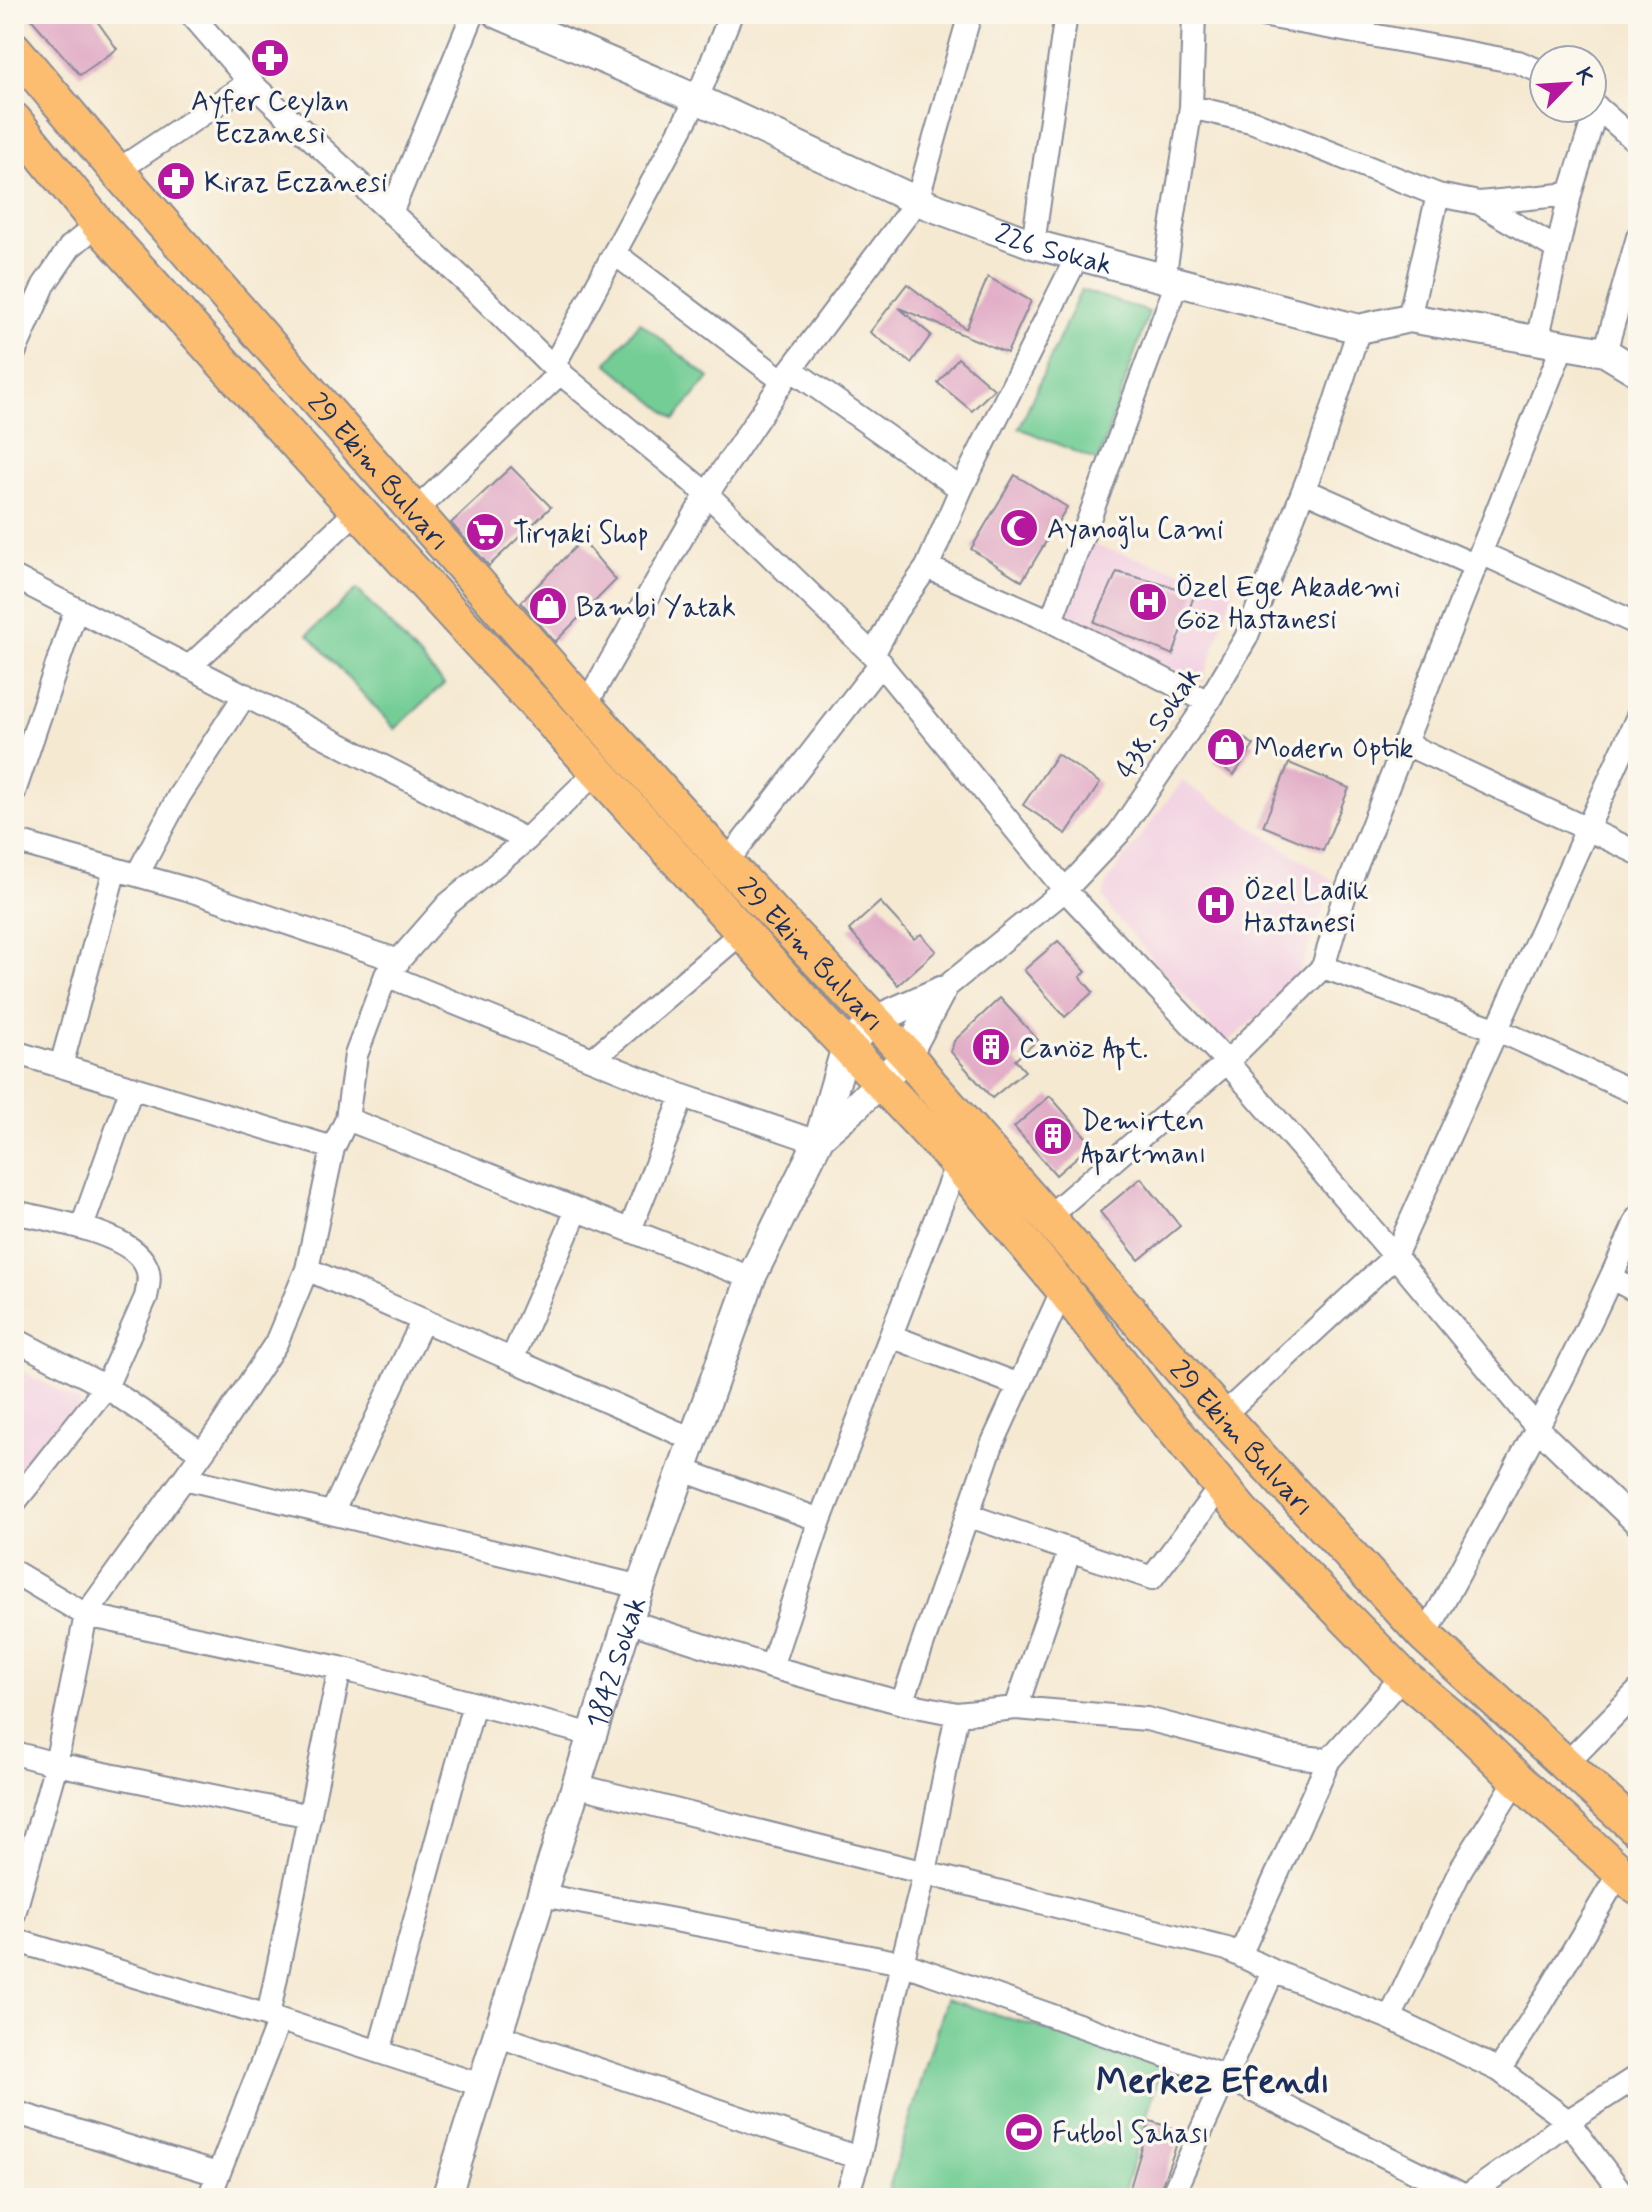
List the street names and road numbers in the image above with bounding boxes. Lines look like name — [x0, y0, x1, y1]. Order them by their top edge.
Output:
street label: 226 Sokak — [989, 216, 1116, 285]
street label: 29 Ekim Bulvarı — [298, 385, 457, 560]
street label: 438. Sokak — [1108, 660, 1210, 787]
street label: 29 Ekim Bulvarı — [728, 870, 891, 1040]
street label: 29 Ekim Bulvarı — [1160, 1353, 1321, 1525]
street label: 1842 Sokak — [579, 1592, 656, 1733]

